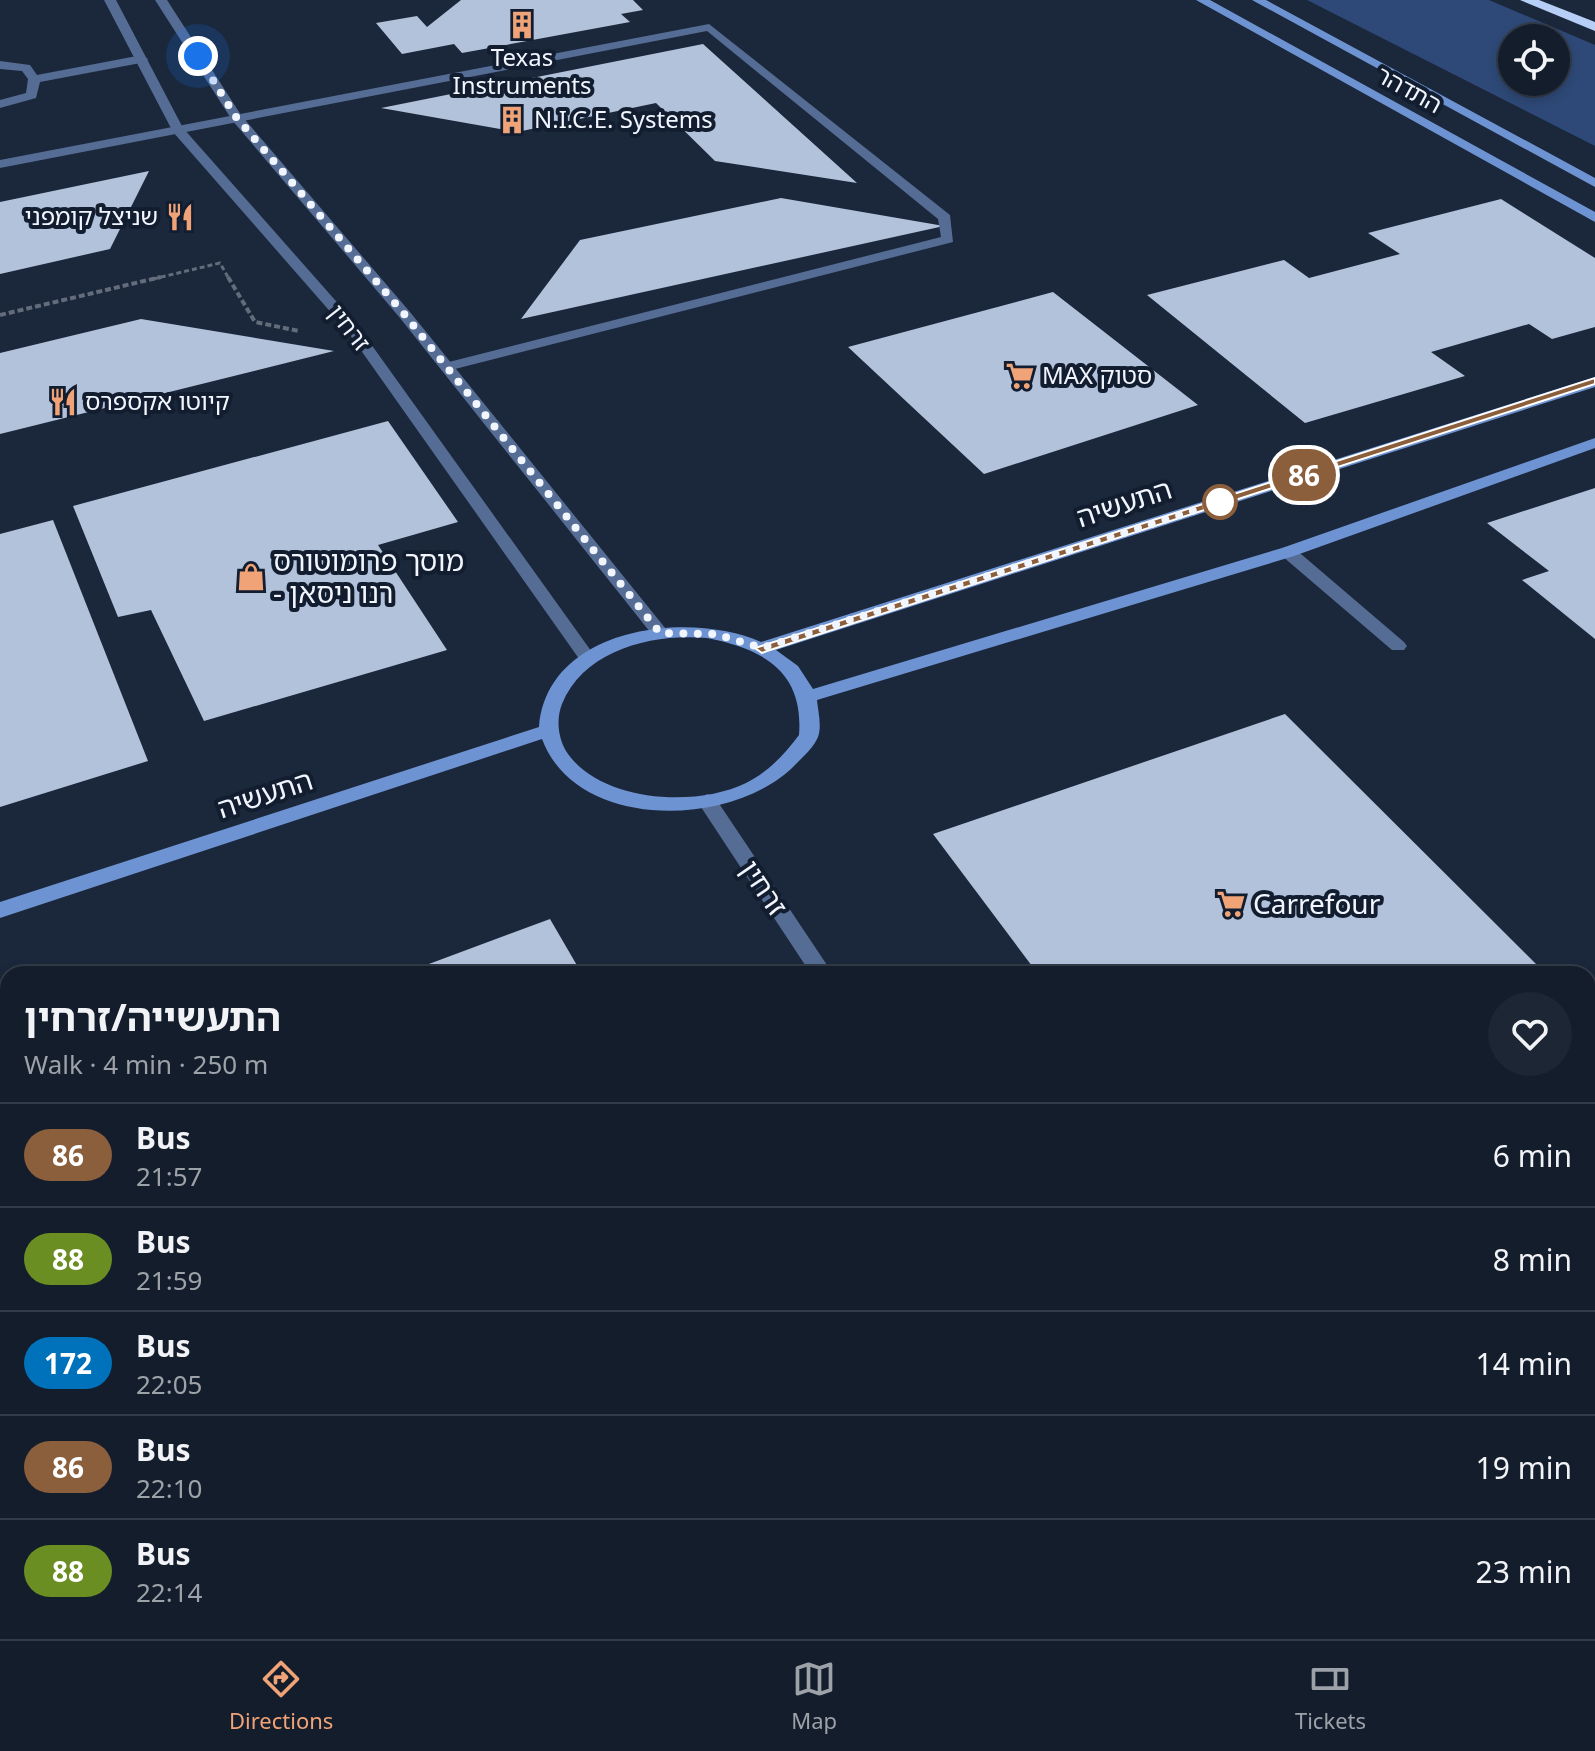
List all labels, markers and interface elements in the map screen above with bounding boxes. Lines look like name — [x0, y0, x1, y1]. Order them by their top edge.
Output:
building icon: Texas Instruments — [507, 10, 537, 40]
map controls — [1498, 24, 1570, 96]
button: locate — [1498, 24, 1570, 96]
your location — [178, 36, 218, 76]
place label: Texas Instruments — [453, 40, 591, 101]
street label: התדהר — [1371, 57, 1449, 120]
place label: N.I.C.E. Systems — [534, 102, 713, 135]
building icon: N.I.C.E. Systems — [497, 105, 527, 135]
place label: שניצל קומפני — [25, 199, 158, 232]
restaurant icon: שניצל קומפני — [165, 202, 195, 232]
street label: זרחין — [321, 297, 379, 358]
place label: MAX סטוק — [1042, 358, 1152, 391]
supermarket icon: MAX סטוק — [1005, 361, 1035, 391]
place label: קיוטו אקספרס — [85, 384, 230, 417]
restaurant icon: קיוטו אקספרס — [48, 387, 78, 417]
line badge: 86 — [1268, 449, 1340, 501]
text: 86 — [1288, 456, 1320, 494]
street label: התעשיה — [1071, 469, 1176, 535]
unlabelled marker — [1203, 485, 1237, 519]
place label: מוסך פרומוטורס - רנו ניסאן — [273, 541, 464, 611]
shop icon: מוסך פרומוטורס - רנו ניסאן — [236, 562, 266, 592]
street label: התעשיה — [212, 760, 317, 826]
street label: זרחין — [732, 852, 797, 923]
place label: Carrefour — [1253, 884, 1381, 922]
supermarket icon: Carrefour — [1216, 889, 1246, 919]
text: התעשייה/זרחין — [24, 990, 281, 1042]
button: heart — [1488, 992, 1572, 1076]
text: Walk · 4 min · 250 m — [24, 1046, 268, 1082]
text: Bus — [136, 1117, 191, 1158]
text: 6 min — [1493, 1135, 1572, 1176]
text: 86 — [52, 1136, 84, 1174]
text: 21:57 — [136, 1158, 202, 1194]
text: Bus — [136, 1221, 191, 1262]
text: 8 min — [1493, 1239, 1572, 1280]
text: 88 — [52, 1240, 84, 1278]
text: 21:59 — [136, 1262, 202, 1298]
text: Bus — [136, 1325, 191, 1366]
text: 14 min — [1476, 1343, 1572, 1384]
text: 172 — [44, 1344, 92, 1382]
text: 22:05 — [136, 1366, 202, 1402]
text: Bus — [136, 1429, 191, 1470]
text: 19 min — [1476, 1447, 1572, 1488]
text: 86 — [52, 1448, 84, 1486]
text: 22:10 — [136, 1470, 202, 1506]
text: Bus — [136, 1533, 191, 1574]
text: 23 min — [1476, 1551, 1572, 1592]
text: 88 — [52, 1552, 84, 1590]
text: 22:14 — [136, 1574, 202, 1610]
tab: Directions — [229, 1657, 333, 1735]
tab: Map — [791, 1657, 837, 1735]
tab: Tickets — [1295, 1657, 1366, 1735]

